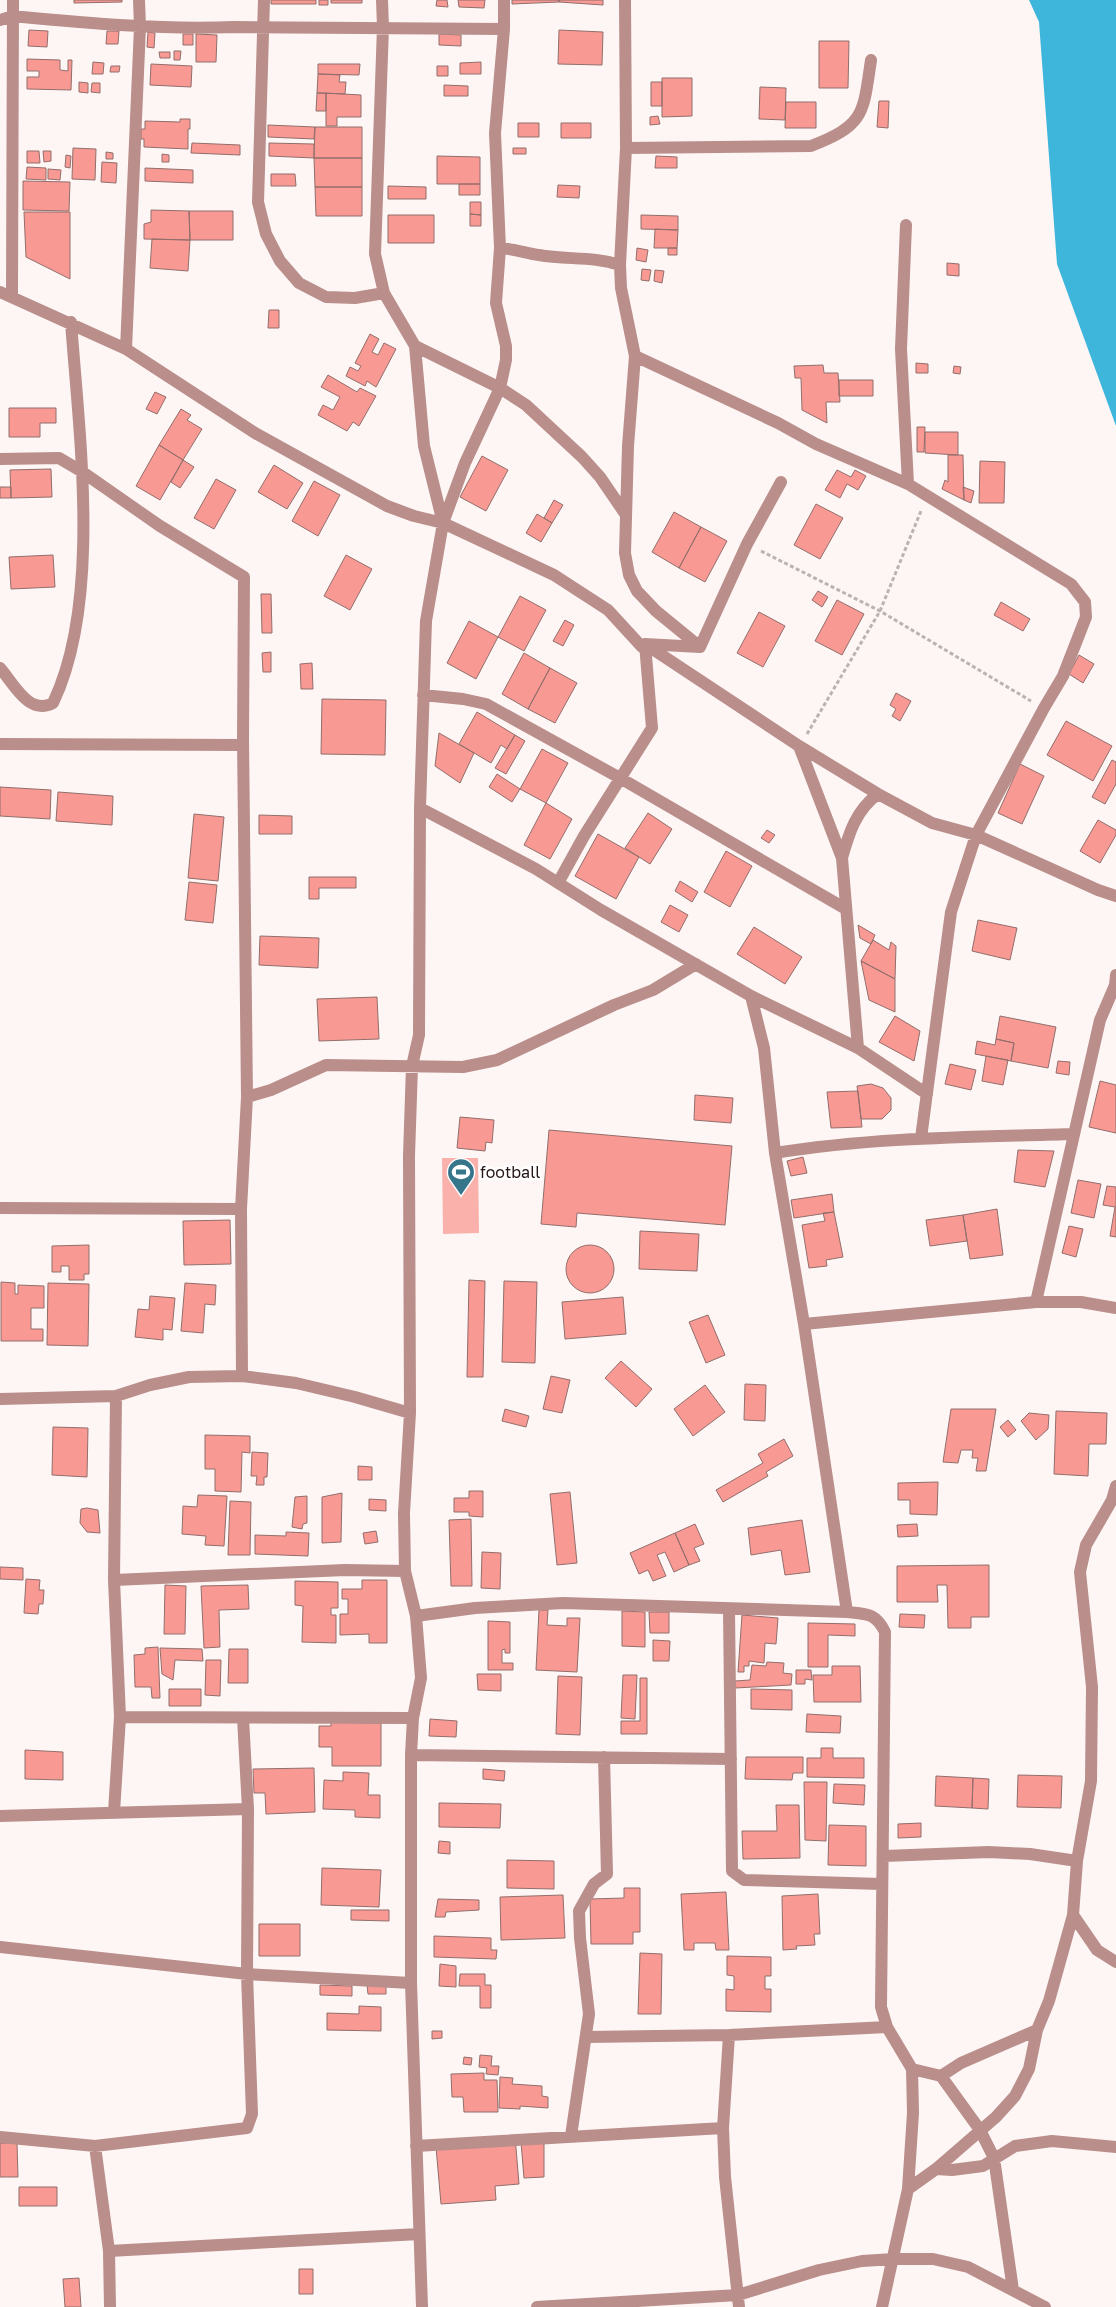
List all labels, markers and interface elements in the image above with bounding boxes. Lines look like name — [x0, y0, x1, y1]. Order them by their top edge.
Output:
sports icon: football — [446, 1157, 476, 1196]
place label: football — [480, 1162, 540, 1182]

